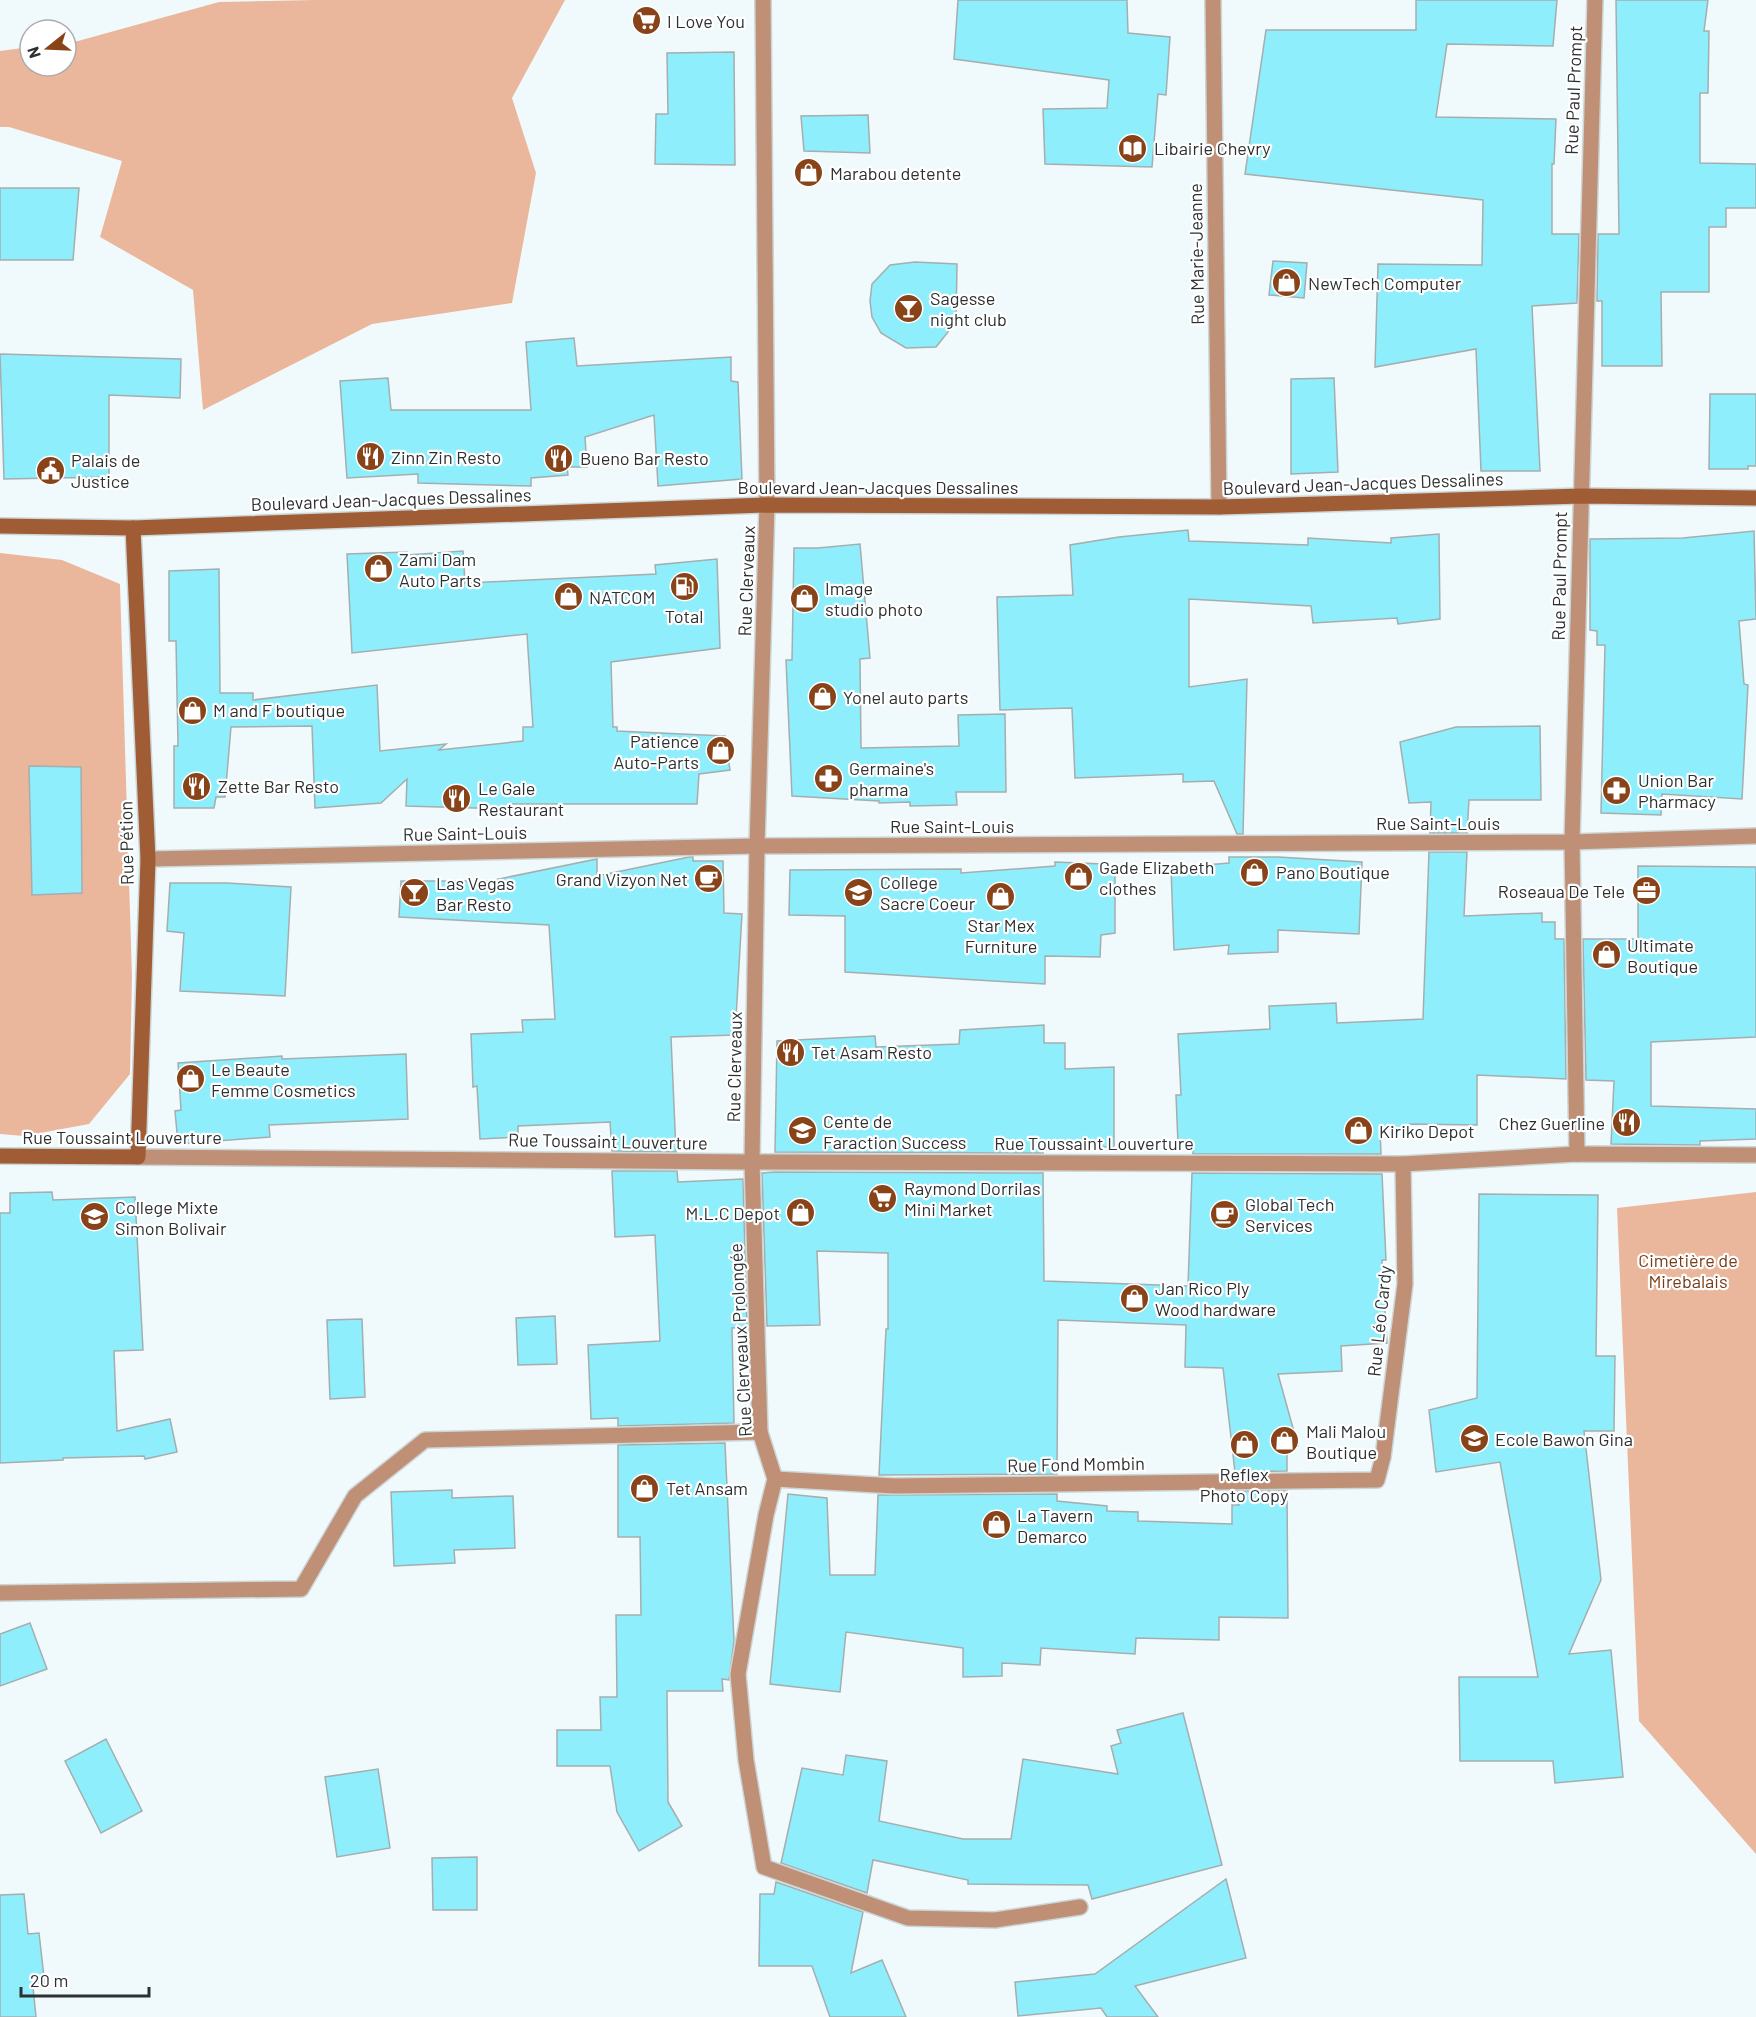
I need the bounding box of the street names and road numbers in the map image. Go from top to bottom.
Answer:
street label: Rue Paul Prompt [1560,25,1586,155]
street label: Rue Marie-Jeanne [1184,183,1208,325]
street label: Boulevard Jean-Jacques Dessalines [1222,467,1504,499]
street label: Boulevard Jean-Jacques Dessalines [738,476,1018,498]
street label: Boulevard Jean-Jacques Dessalines [250,483,532,515]
street label: Rue Paul Prompt [1547,511,1571,641]
street label: Rue Clerveaux [733,525,759,637]
street label: Rue Pétion [114,801,138,885]
street label: Rue Saint-Louis [1376,812,1500,834]
street label: Rue Saint-Louis [890,815,1014,837]
street label: Rue Saint-Louis [403,821,527,845]
street label: Rue Clerveaux [722,1011,746,1123]
street label: Rue Toussaint Louverture [22,1126,222,1148]
street label: Rue Toussaint Louverture [508,1128,708,1154]
street label: Rue Toussaint Louverture [994,1132,1194,1154]
street label: Rue Clerveaux Prolongée [724,1243,756,1437]
street label: Rue Léo Cardy [1362,1264,1396,1378]
street label: Rue Fond Mombin [1007,1452,1145,1476]

